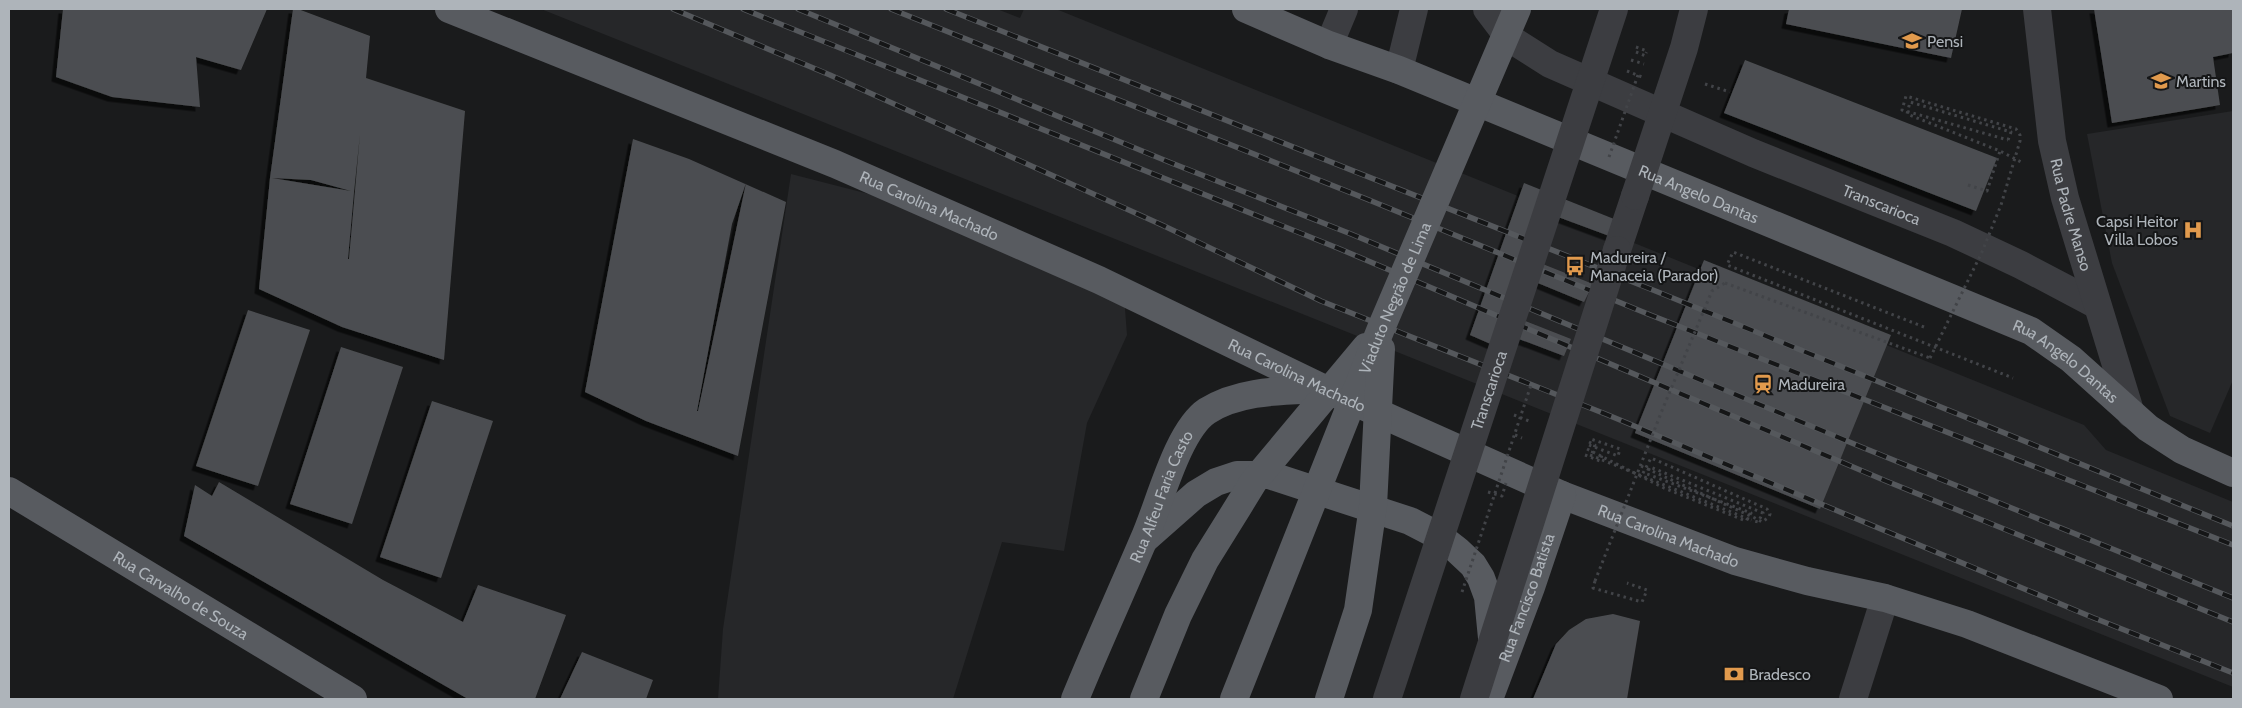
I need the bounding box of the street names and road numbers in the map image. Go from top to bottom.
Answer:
street label: Rua Padre Manso [2046,157,2096,274]
street label: Rua Angelo Dantas [1636,161,1762,228]
street label: Rua Carolina Machado [857,167,1002,245]
street label: Transcarioca [1839,181,1923,229]
street label: Viaduto Negrão de Lima [1355,219,1435,377]
street label: Rua Angelo Dantas [2010,316,2122,407]
street label: Rua Carolina Machado [1225,335,1369,416]
street label: Transcarioca [1467,348,1511,433]
street label: Rua Alfeu Faria Casto [1126,427,1197,566]
street label: Rua Carolina Machado [1595,501,1742,572]
street label: Rua Fancisco Batista [1495,531,1559,665]
street label: Rua Carvalho de Souza [110,547,252,644]

